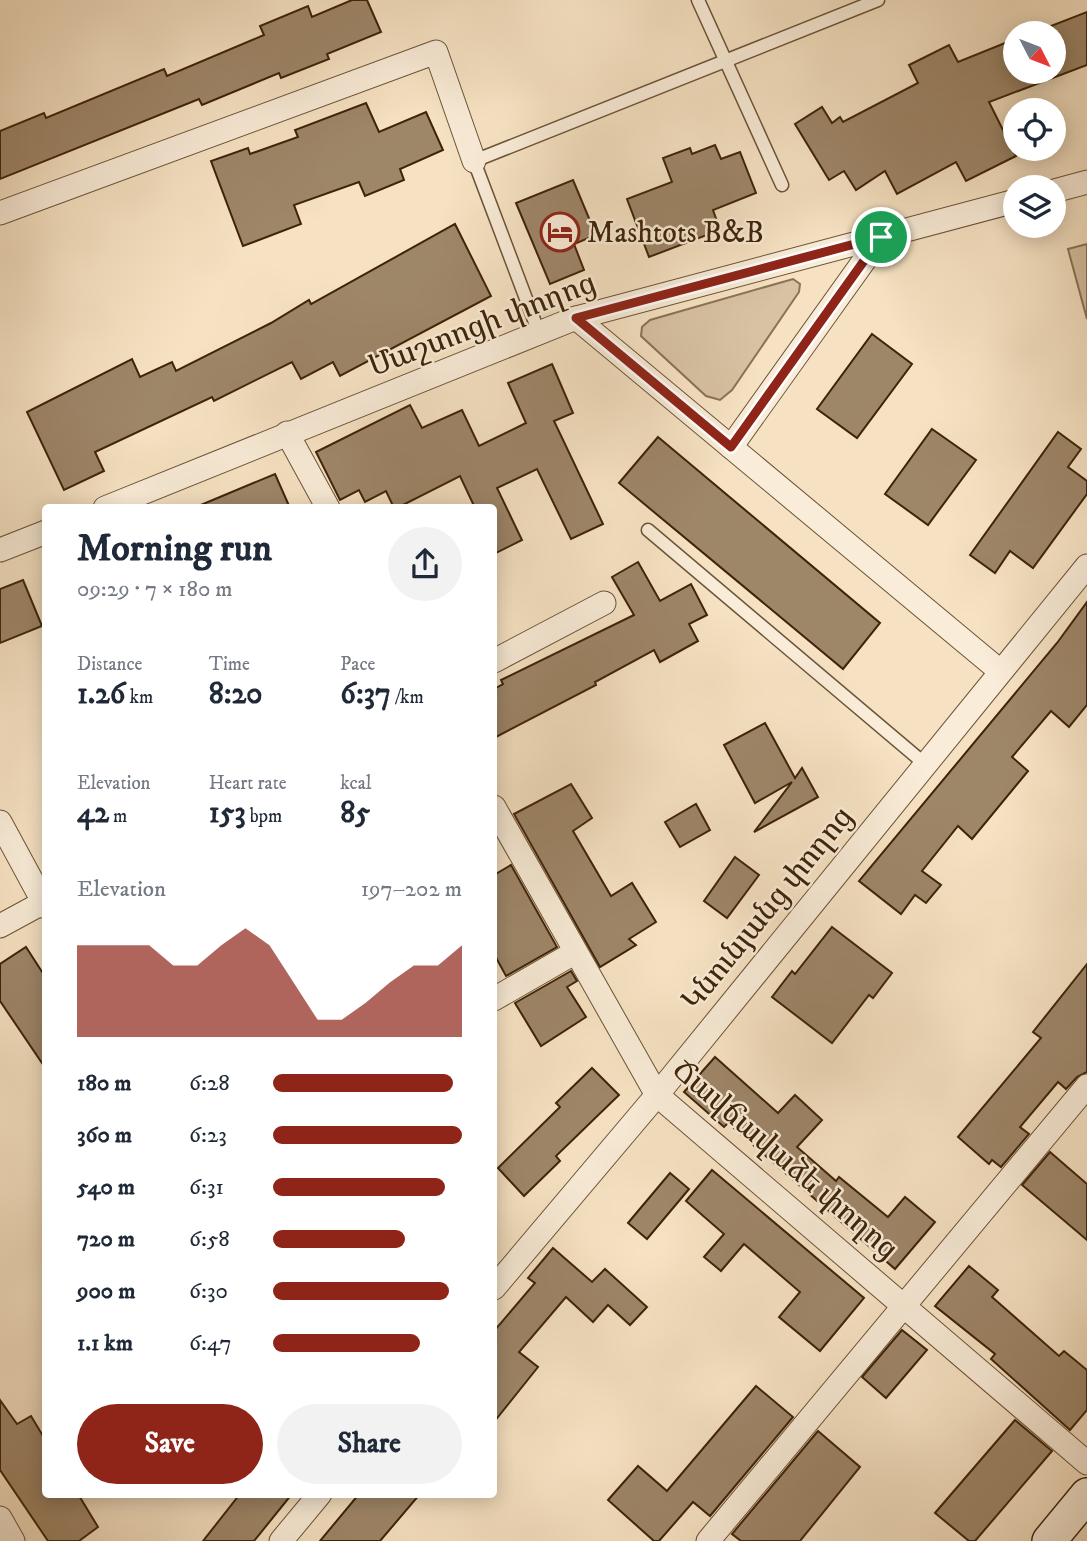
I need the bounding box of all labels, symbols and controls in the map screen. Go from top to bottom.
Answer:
north arrow [1003,21,1066,84]
map controls [1003,21,1066,238]
button: locate [1003,98,1066,161]
button: layers [1003,175,1066,238]
pin [851,207,911,267]
hotel icon: Mashtots B&B [539,211,581,253]
place label: Mashtots B&B [587,215,764,252]
icon: arrive [862,218,900,256]
street label: Մաշտոցի փողոց [364,265,601,386]
text: Morning run [77,525,272,573]
button: share [388,527,462,601]
text: 09:29 · 7 × 180 m [77,575,233,604]
text: Distance [77,653,142,676]
text: Time [209,653,250,676]
text: Pace [340,653,375,676]
text: 1.26 [77,676,125,713]
text: 8:20 [209,676,262,713]
text: 6:37 [340,676,391,713]
text: km [125,686,153,709]
text: /km [391,686,424,709]
text: Elevation [77,772,151,795]
text: Heart rate [209,772,287,795]
text: kcal [340,772,372,795]
text: 42 [77,795,109,832]
text: 153 [209,795,246,832]
text: 85 [340,795,370,832]
street label: Կնունյանց փողոց [675,800,862,1018]
text: m [109,805,127,828]
text: bpm [246,805,282,828]
text: Elevation [77,875,166,904]
text: 197–202 m [361,875,462,904]
street label: Ճավճավաձե փողոց [665,1052,905,1268]
text: 180 m [77,1069,132,1098]
text: 6:28 [189,1069,230,1098]
text: 360 m [77,1121,132,1150]
text: 6:23 [189,1121,227,1150]
text: 540 m [77,1173,135,1202]
text: 6:31 [189,1173,224,1202]
text: 720 m [77,1225,135,1254]
text: 6:58 [189,1225,230,1254]
text: 900 m [77,1277,135,1306]
text: 6:30 [189,1277,228,1306]
text: 1.1 km [77,1329,133,1358]
text: 6:47 [189,1329,232,1358]
button: Save [77,1404,263,1484]
button: Share [277,1404,462,1484]

